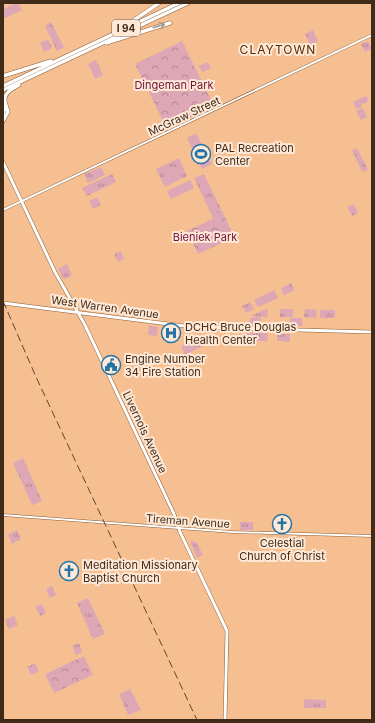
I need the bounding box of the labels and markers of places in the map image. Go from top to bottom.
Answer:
place label: PAL Recreation Center [215,141,294,168]
sports icon: PAL Recreation Center [190,143,212,165]
place label: DCHC Bruce Douglas Health Center [185,320,297,347]
hospital icon: DCHC Bruce Douglas Health Center [160,322,182,344]
place label: Engine Number 34 Fire Station [125,352,205,379]
public building icon: Engine Number 34 Fire Station [100,354,122,376]
church icon: Celestial Church of Christ [271,513,293,535]
place label: Celestial Church of Christ [239,536,325,563]
place label: Meditation Missionary Baptist Church [83,558,198,585]
church icon: Meditation Missionary Baptist Church [58,560,80,582]

